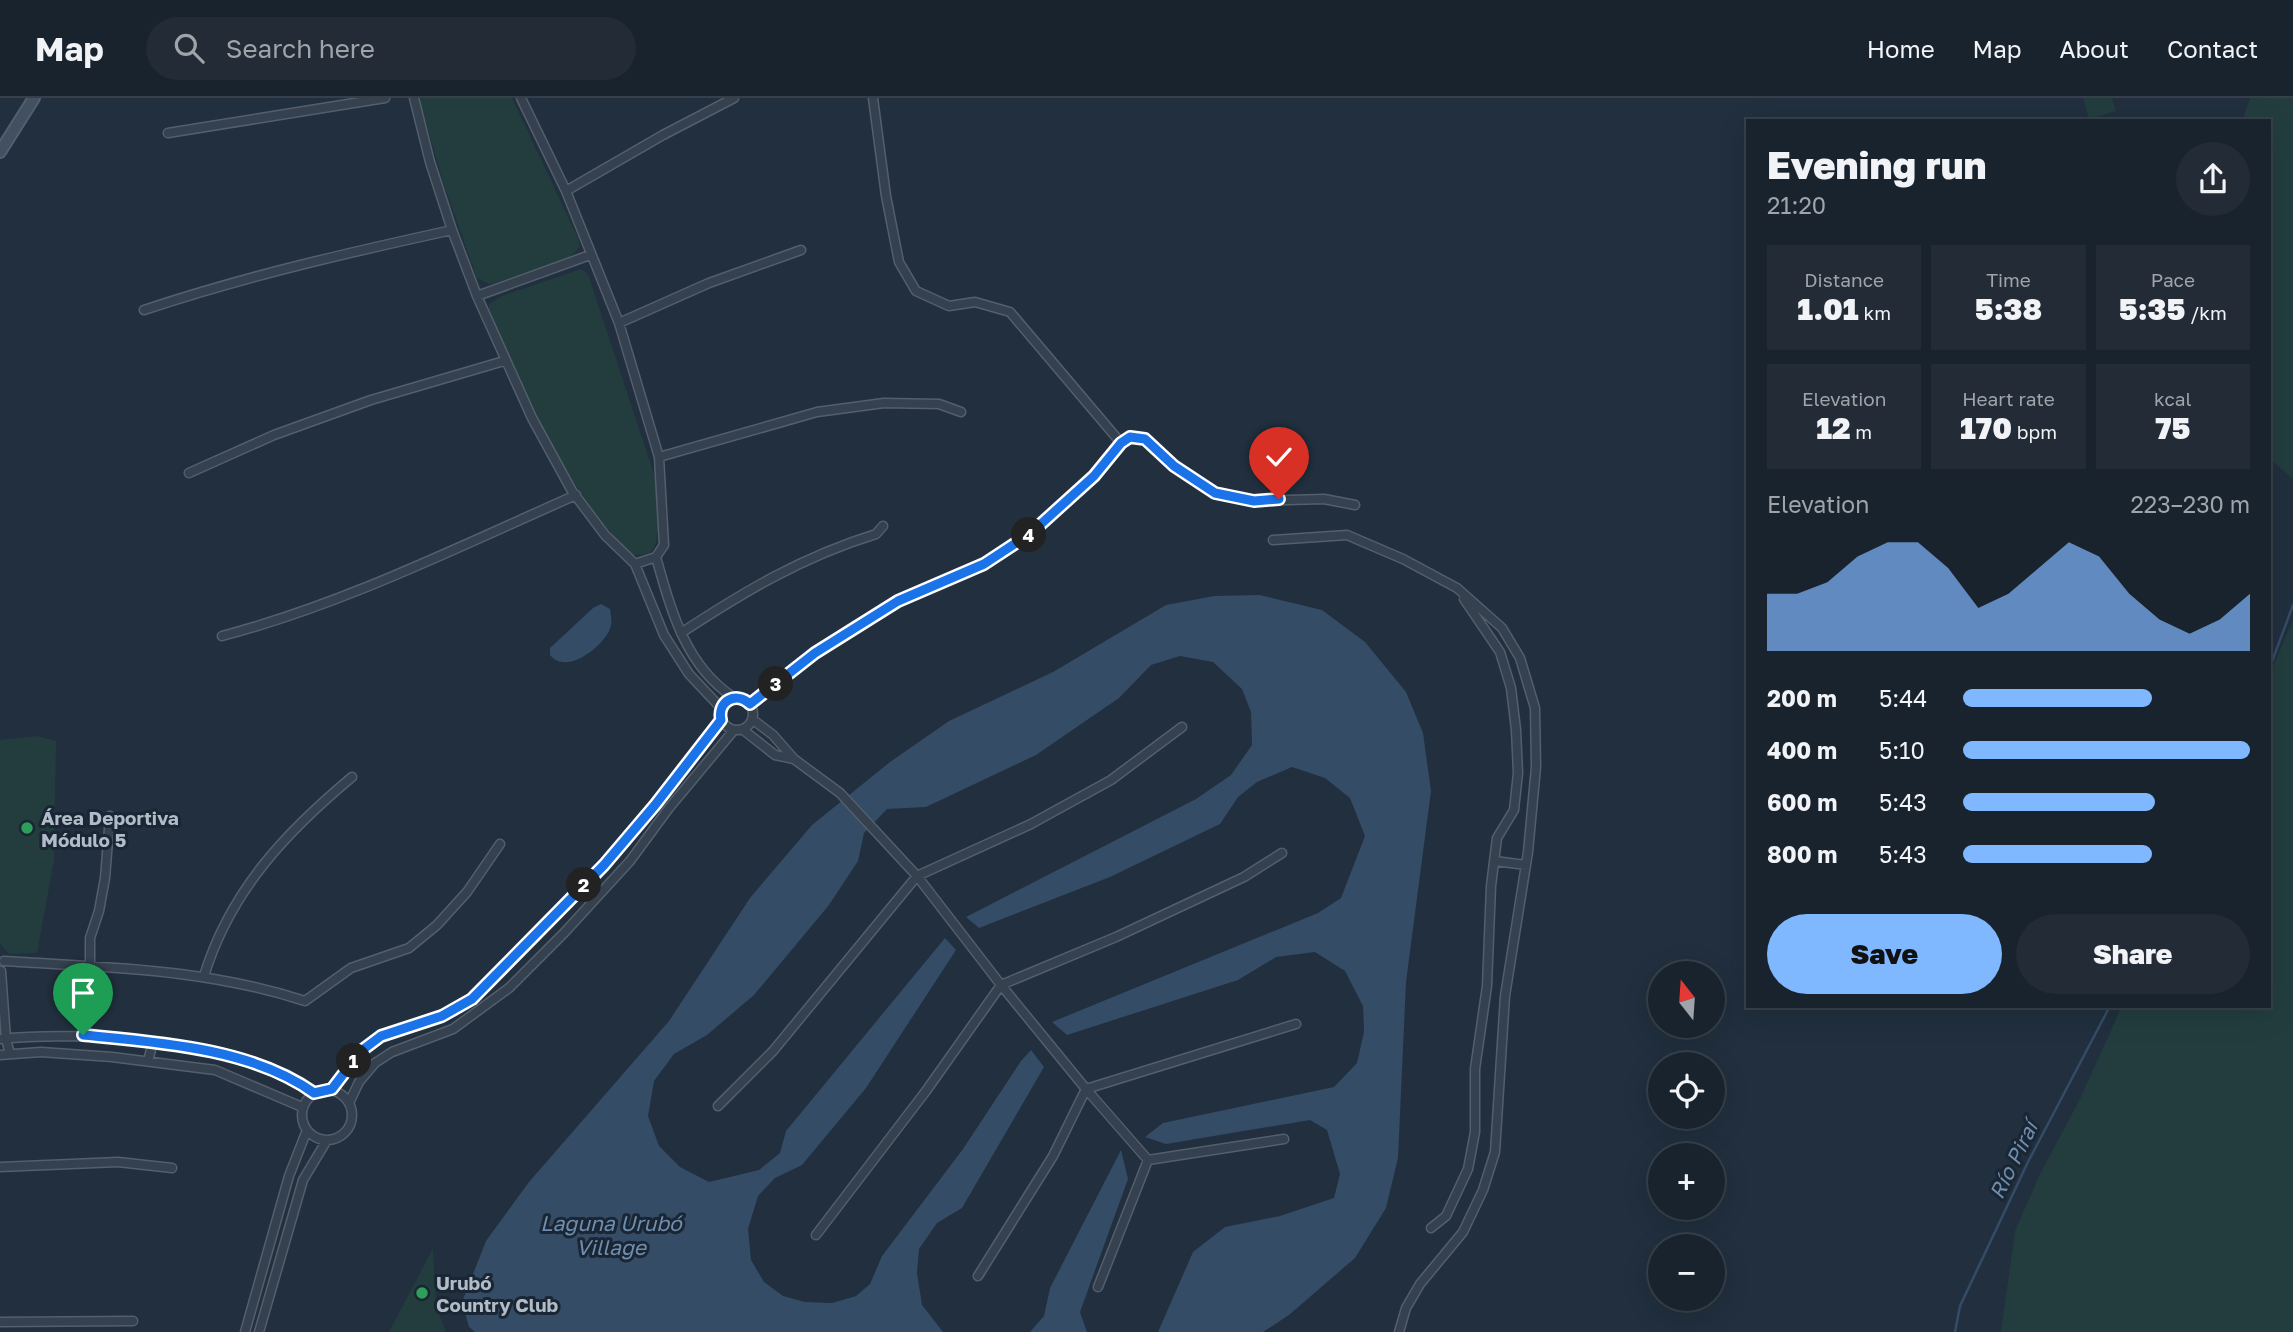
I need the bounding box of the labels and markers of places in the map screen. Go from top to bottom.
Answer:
pin [1249,427,1309,499]
pin: 4 [1012,518,1046,552]
pin: 3 [758,666,794,702]
place label: Área Deportiva Módulo 5 [41,806,179,851]
marker: Área Deportiva Módulo 5 [19,820,35,836]
pin: 2 [566,868,602,902]
pin [53,963,113,1035]
pin: 1 [336,1044,372,1079]
place label: Urubó Country Club [436,1271,558,1316]
marker: Urubó Country Club [414,1285,430,1301]

